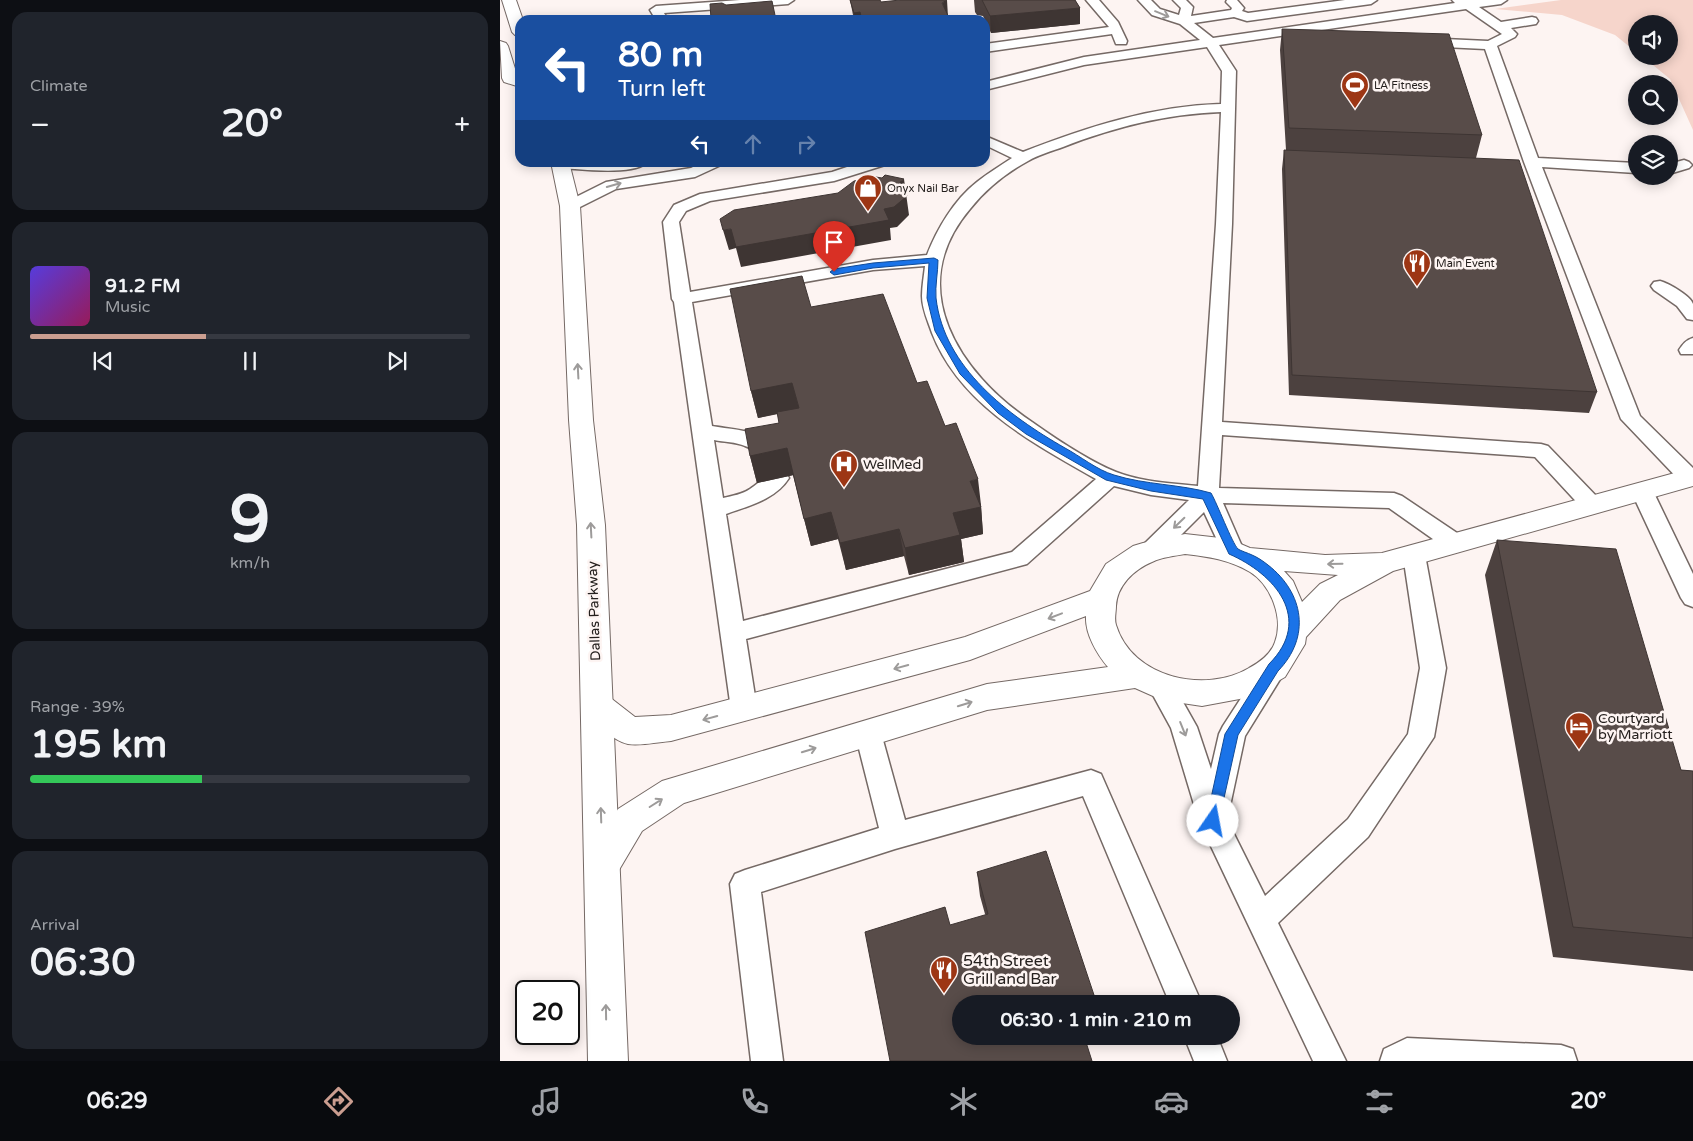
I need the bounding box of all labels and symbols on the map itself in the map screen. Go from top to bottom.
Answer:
one-way arrow [1154,9,1169,19]
sports icon: LA Fitness [1340,70,1370,109]
place label: LA Fitness [1374,79,1428,92]
shop icon: Onyx Nail Bar [853,173,883,212]
one-way arrow [606,180,622,190]
place label: Onyx Nail Bar [887,182,960,195]
pin [813,221,855,272]
restaurant icon: Main Event [1402,248,1432,287]
place label: Main Event [1436,257,1495,270]
one-way arrow [574,364,583,380]
hospital icon: WellMed [829,449,859,488]
place label: WellMed [863,456,921,473]
one-way arrow [1173,517,1185,529]
one-way arrow [586,522,596,538]
street label: Dallas Parkway [584,560,604,661]
one-way arrow [1327,560,1343,569]
one-way arrow [1048,612,1063,621]
one-way arrow [893,662,909,672]
one-way arrow [957,698,973,708]
place label: Courtyard by Marriott [1598,710,1673,743]
hotel icon: Courtyard by Marriott [1564,711,1594,750]
one-way arrow [702,714,718,723]
one-way arrow [1179,721,1189,736]
one-way arrow [801,745,817,755]
position arrow [1186,794,1238,846]
one-way arrow [649,797,663,807]
one-way arrow [597,807,606,823]
place label: 54th Street Grill and Bar [963,951,1057,989]
restaurant icon: 54th Street Grill and Bar [929,955,959,994]
speed limit sign: 20 [515,980,580,1045]
one-way arrow [602,1005,611,1021]

